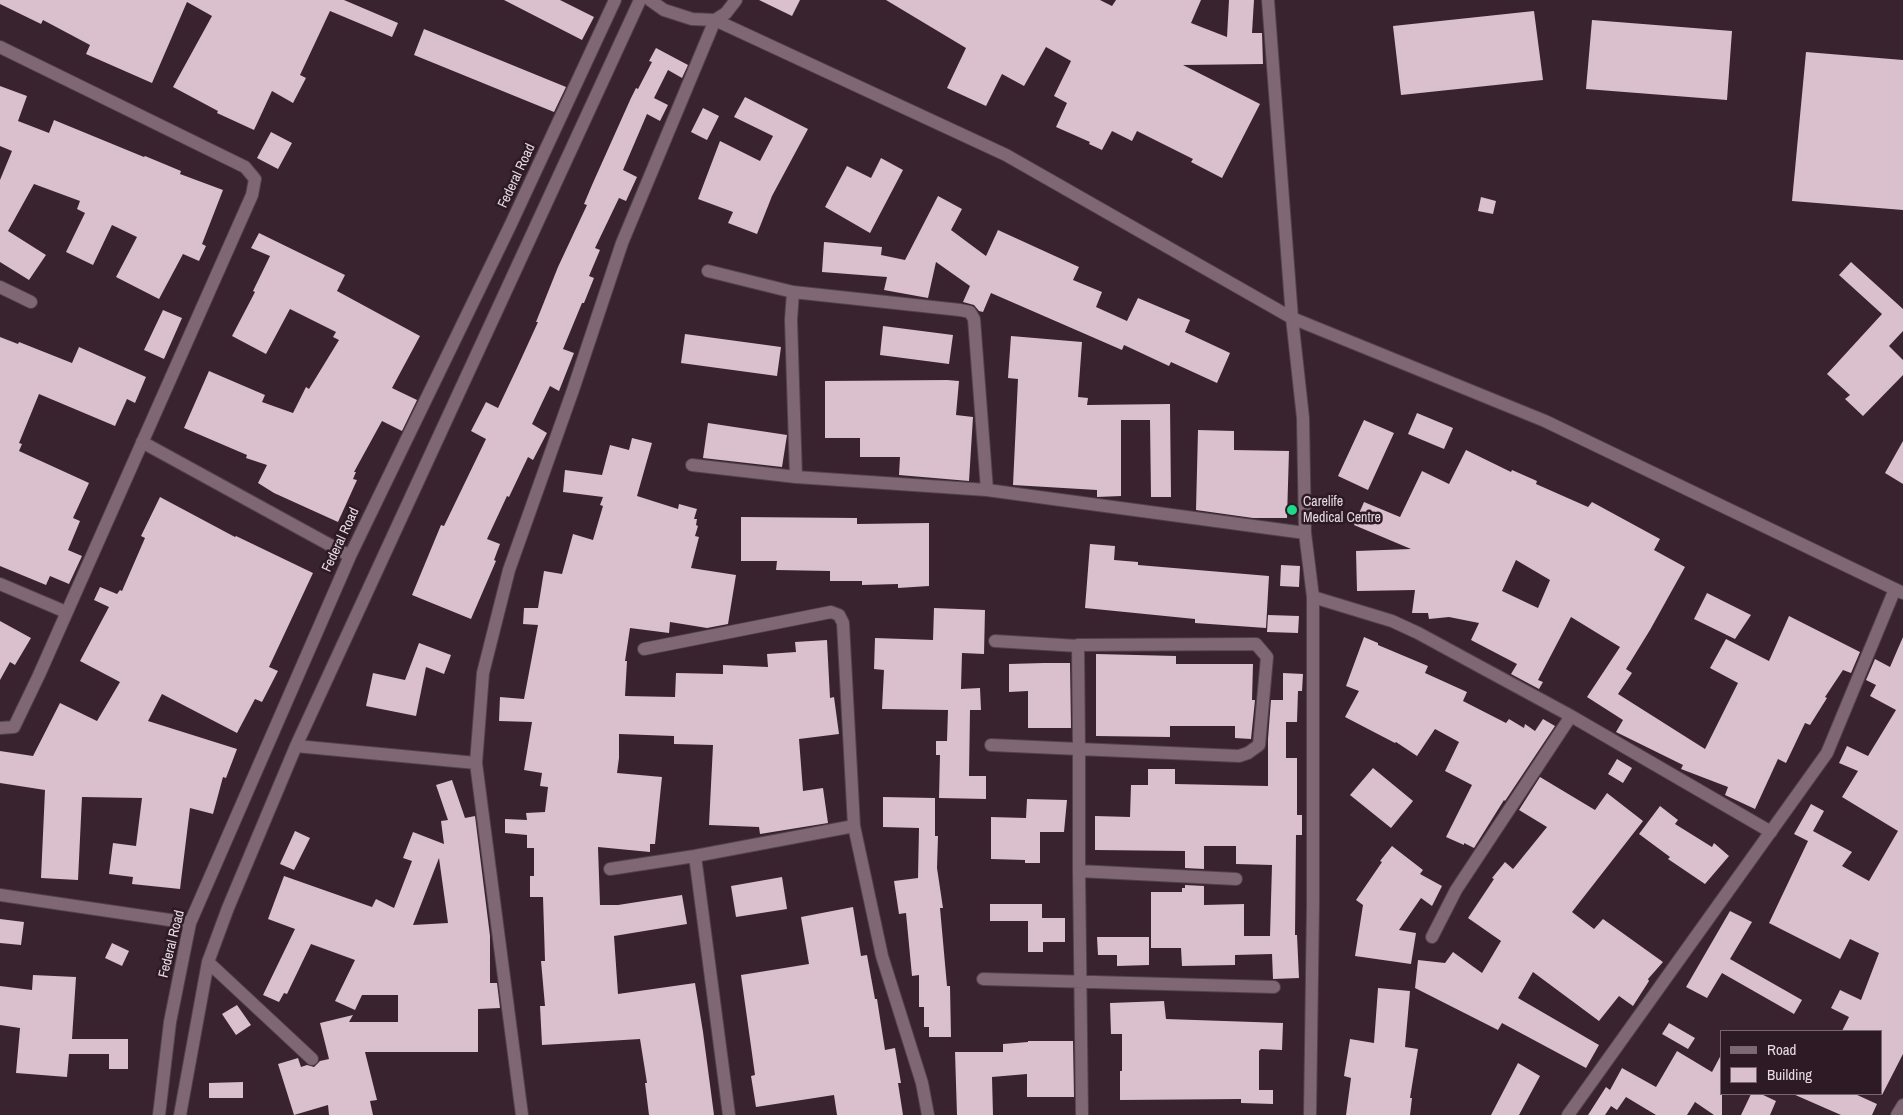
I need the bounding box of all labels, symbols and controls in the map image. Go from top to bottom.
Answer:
street label: Federal Road [495,141,539,211]
place label: Carelife Medical Centre [1303,494,1381,526]
marker: Carelife Medical Centre [1285,503,1299,517]
street label: Federal Road [319,505,363,575]
street label: Federal Road [156,908,188,980]
legend [1720,1030,1883,1095]
text: Road [1767,1039,1796,1060]
text: Building [1767,1064,1812,1085]

